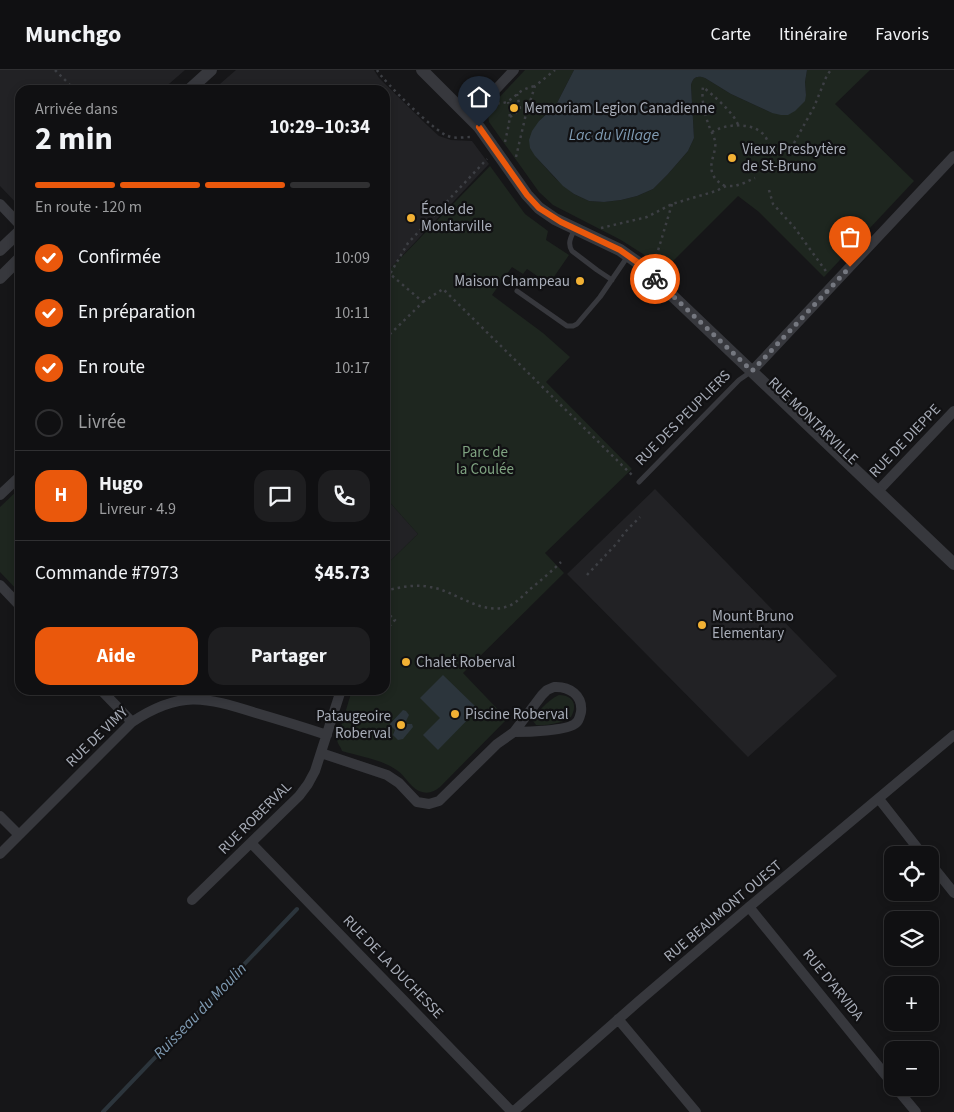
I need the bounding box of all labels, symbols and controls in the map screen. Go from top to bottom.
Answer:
text: Munchgo [25,17,121,52]
text: Carte [711,22,751,47]
text: Itinéraire [779,22,847,47]
text: Favoris [875,22,929,47]
pin [458,76,500,127]
icon: home [465,83,493,111]
text: Arrivée dans [35,98,118,120]
place label: Memoriam Legion Canadienne [524,98,715,119]
marker: Memoriam Legion Canadienne [508,102,520,114]
text: 10:29–10:34 [269,114,370,141]
text: 2 min [35,116,113,162]
water label: Lac du Village [569,124,660,146]
place label: Vieux Presbytère de St-Bruno [742,139,846,177]
marker: Vieux Presbytère de St-Bruno [726,152,738,164]
text: En route · 120 m [35,196,142,218]
place label: École de Montarville [421,199,492,237]
marker: École de Montarville [405,212,417,224]
pin [829,216,871,267]
icon: bag [836,223,864,251]
icon: check [35,244,63,272]
text: Confirmée [78,244,161,271]
text: 10:09 [334,247,370,269]
courier [630,254,680,304]
icon: bike [641,265,669,293]
place label: Maison Champeau [454,271,570,292]
marker: Maison Champeau [574,275,586,287]
icon: check [35,299,63,327]
text: En préparation [78,299,196,326]
text: 10:11 [334,302,370,324]
icon: check [35,354,63,382]
text: En route [78,354,145,381]
text: 10:17 [334,357,370,379]
street label: RUE DES PEUPLIERS [631,366,735,470]
street label: RUE MONTARVILLE [763,372,863,470]
street label: RUE DE DIEPPE [864,399,946,483]
text: Livrée [78,409,126,436]
park label: Parc de la Coulée [456,442,514,480]
button: chat [254,470,306,522]
button: phone [318,470,370,522]
text: Hugo [99,471,143,498]
text: H [55,482,67,509]
text: Livreur · 4.9 [99,498,176,520]
text: Commande #7973 [35,560,179,587]
text: $45.73 [314,560,370,587]
place label: Mount Bruno Elementary [712,606,794,644]
marker: Mount Bruno Elementary [696,619,708,631]
button: Aide [35,627,198,685]
button: Partager [208,627,370,685]
place label: Chalet Roberval [416,652,516,673]
marker: Chalet Roberval [400,656,412,668]
street label: RUE DE VIMY [61,701,133,772]
place label: Piscine Roberval [465,704,569,725]
place label: Pataugeoire Roberval [316,706,391,744]
marker: Piscine Roberval [449,708,461,720]
marker: Pataugeoire Roberval [395,719,407,731]
street label: RUE ROBERVAL [214,777,296,859]
map controls [884,846,939,1096]
button: locate [884,846,939,901]
street label: RUE BEAUMONT OUEST [659,855,787,967]
street label: RUE DE LA DUCHESSE [338,911,448,1023]
button: layers [884,911,939,966]
street label: RUE D'ARVIDA [797,945,869,1026]
water label: Ruisseau du Moulin [148,958,252,1064]
button: + [884,976,939,1031]
button: − [884,1041,939,1096]

